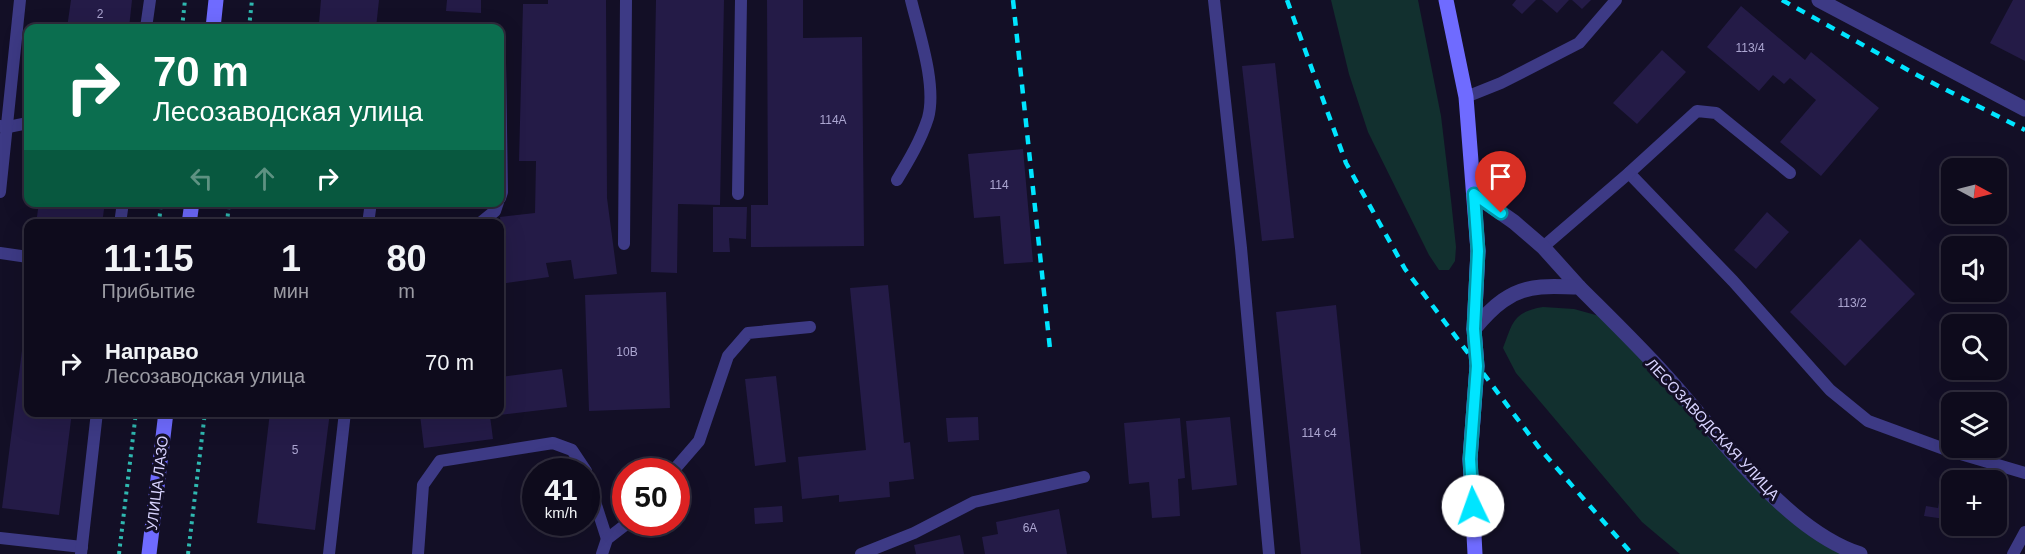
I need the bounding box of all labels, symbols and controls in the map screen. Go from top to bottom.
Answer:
house number: 2 [97,7,104,21]
house number: 113/4 [1735,41,1765,55]
icon: right [54,48,132,126]
text: 70 m [153,48,249,95]
text: Лесозаводская улица [153,97,423,127]
house number: 114А [819,113,847,127]
pin [1475,151,1526,213]
north arrow [1941,158,2007,224]
map controls [1941,158,2007,536]
icon: arrive [1484,160,1517,193]
icon: left [185,162,218,195]
icon: ahead [248,162,281,195]
icon: right [311,162,344,195]
house number: 114 [989,178,1009,192]
button: sound [1941,236,2007,302]
text: 11:15 [103,238,194,279]
text: 1 [281,238,301,279]
text: 80 [386,238,426,279]
text: Прибытие [102,280,195,302]
text: мин [273,280,309,302]
text: m [398,280,415,302]
house number: 113/2 [1837,296,1867,310]
button: search [1941,314,2007,380]
text: Направо [105,339,199,364]
house number: 10В [616,345,638,359]
icon: right [54,347,87,380]
text: 70 m [425,350,474,375]
street label: ЛЕСОЗАВОДСКАЯ УЛИЦА [1643,355,1783,503]
text: Лесозаводская улица [105,365,305,387]
button: layers [1941,392,2007,458]
house number: 114 с4 [1301,426,1337,440]
street label: УЛИЦА ЛАЗО [143,435,171,531]
house number: 5 [292,443,299,457]
speed limit sign: 50 [612,458,690,536]
button: + [1941,470,2007,536]
text: 41 [544,473,578,506]
position arrow [1441,474,1505,538]
text: km/h [545,504,577,521]
house number: 6А [1023,521,1037,535]

